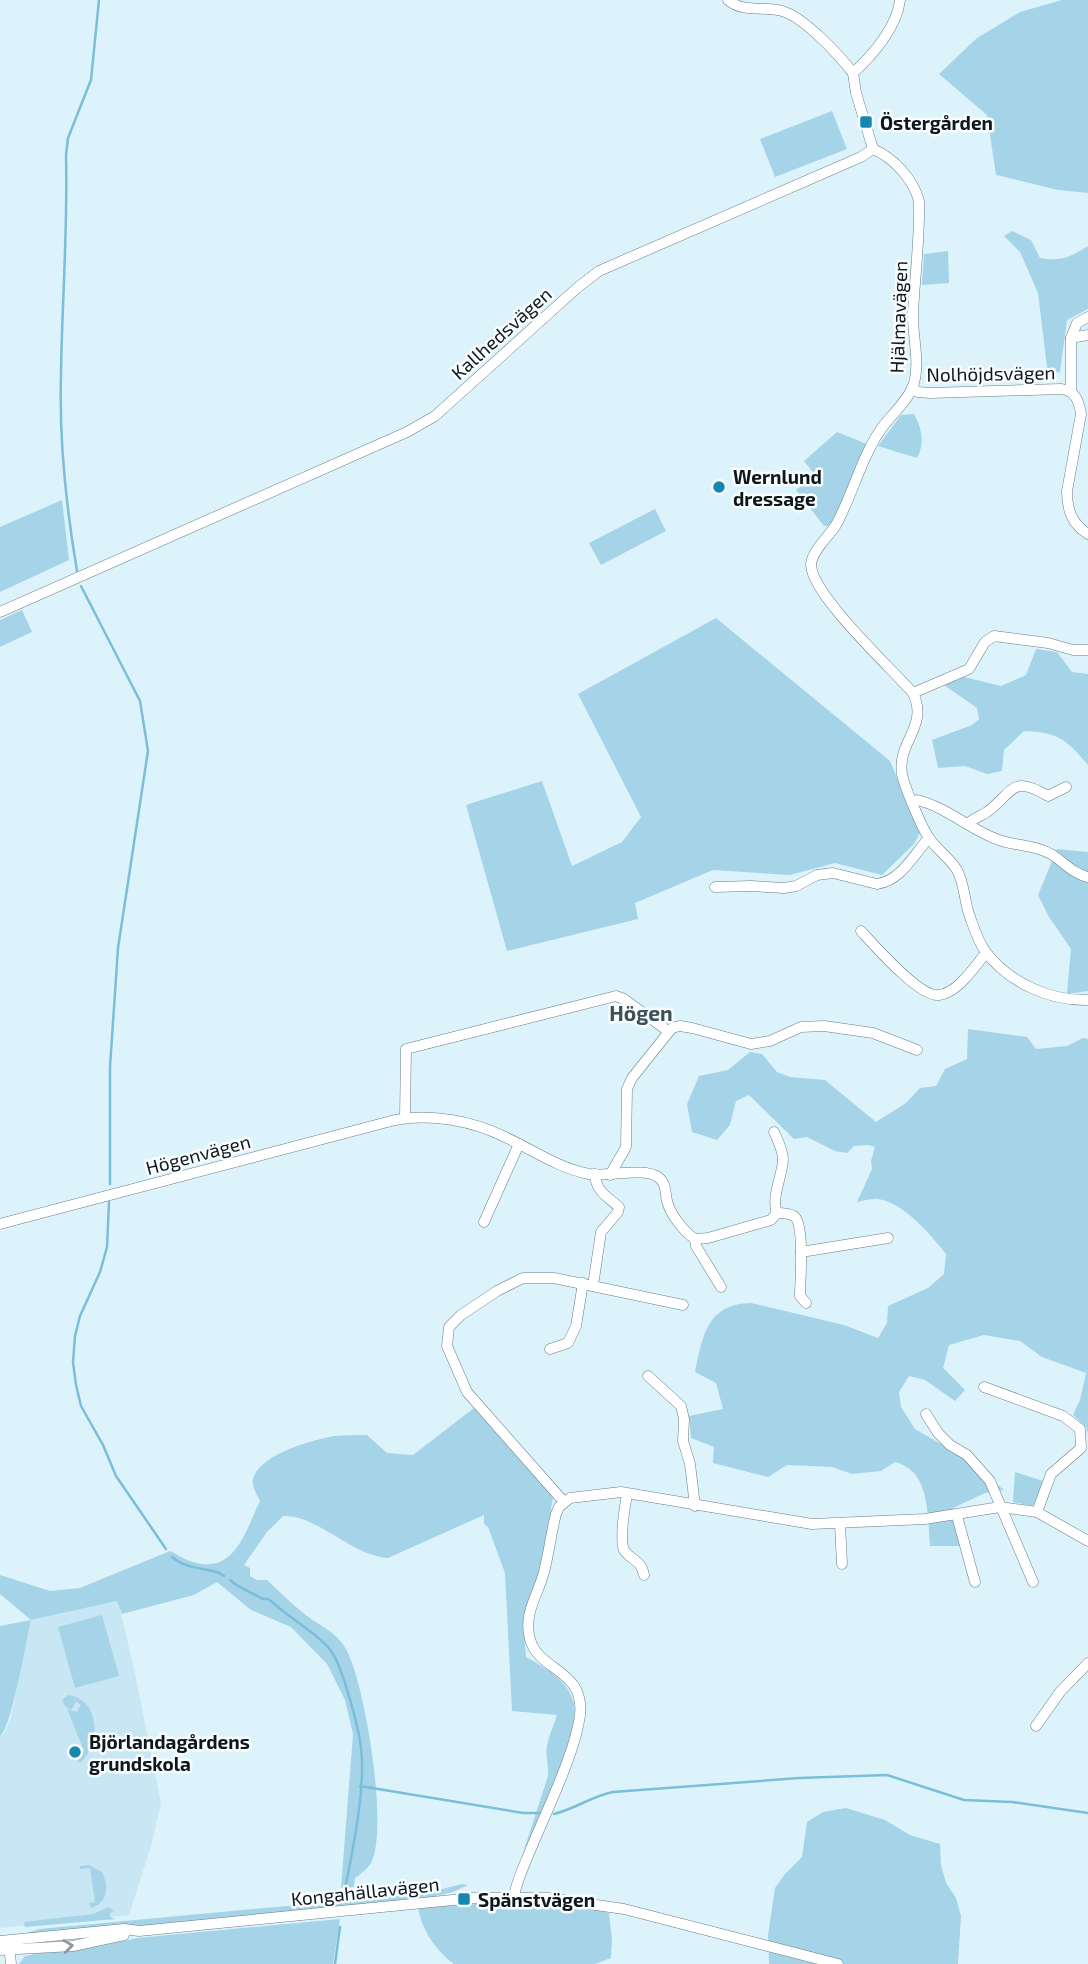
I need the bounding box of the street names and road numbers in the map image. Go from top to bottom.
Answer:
street label: Hjälmavägen [885,260,911,374]
street label: Kallhedsvägen [446,282,556,384]
street label: Nolhöjdsvägen [926,360,1056,386]
street label: Högenvägen [143,1129,253,1179]
street label: Kongahällavägen [290,1872,440,1910]

